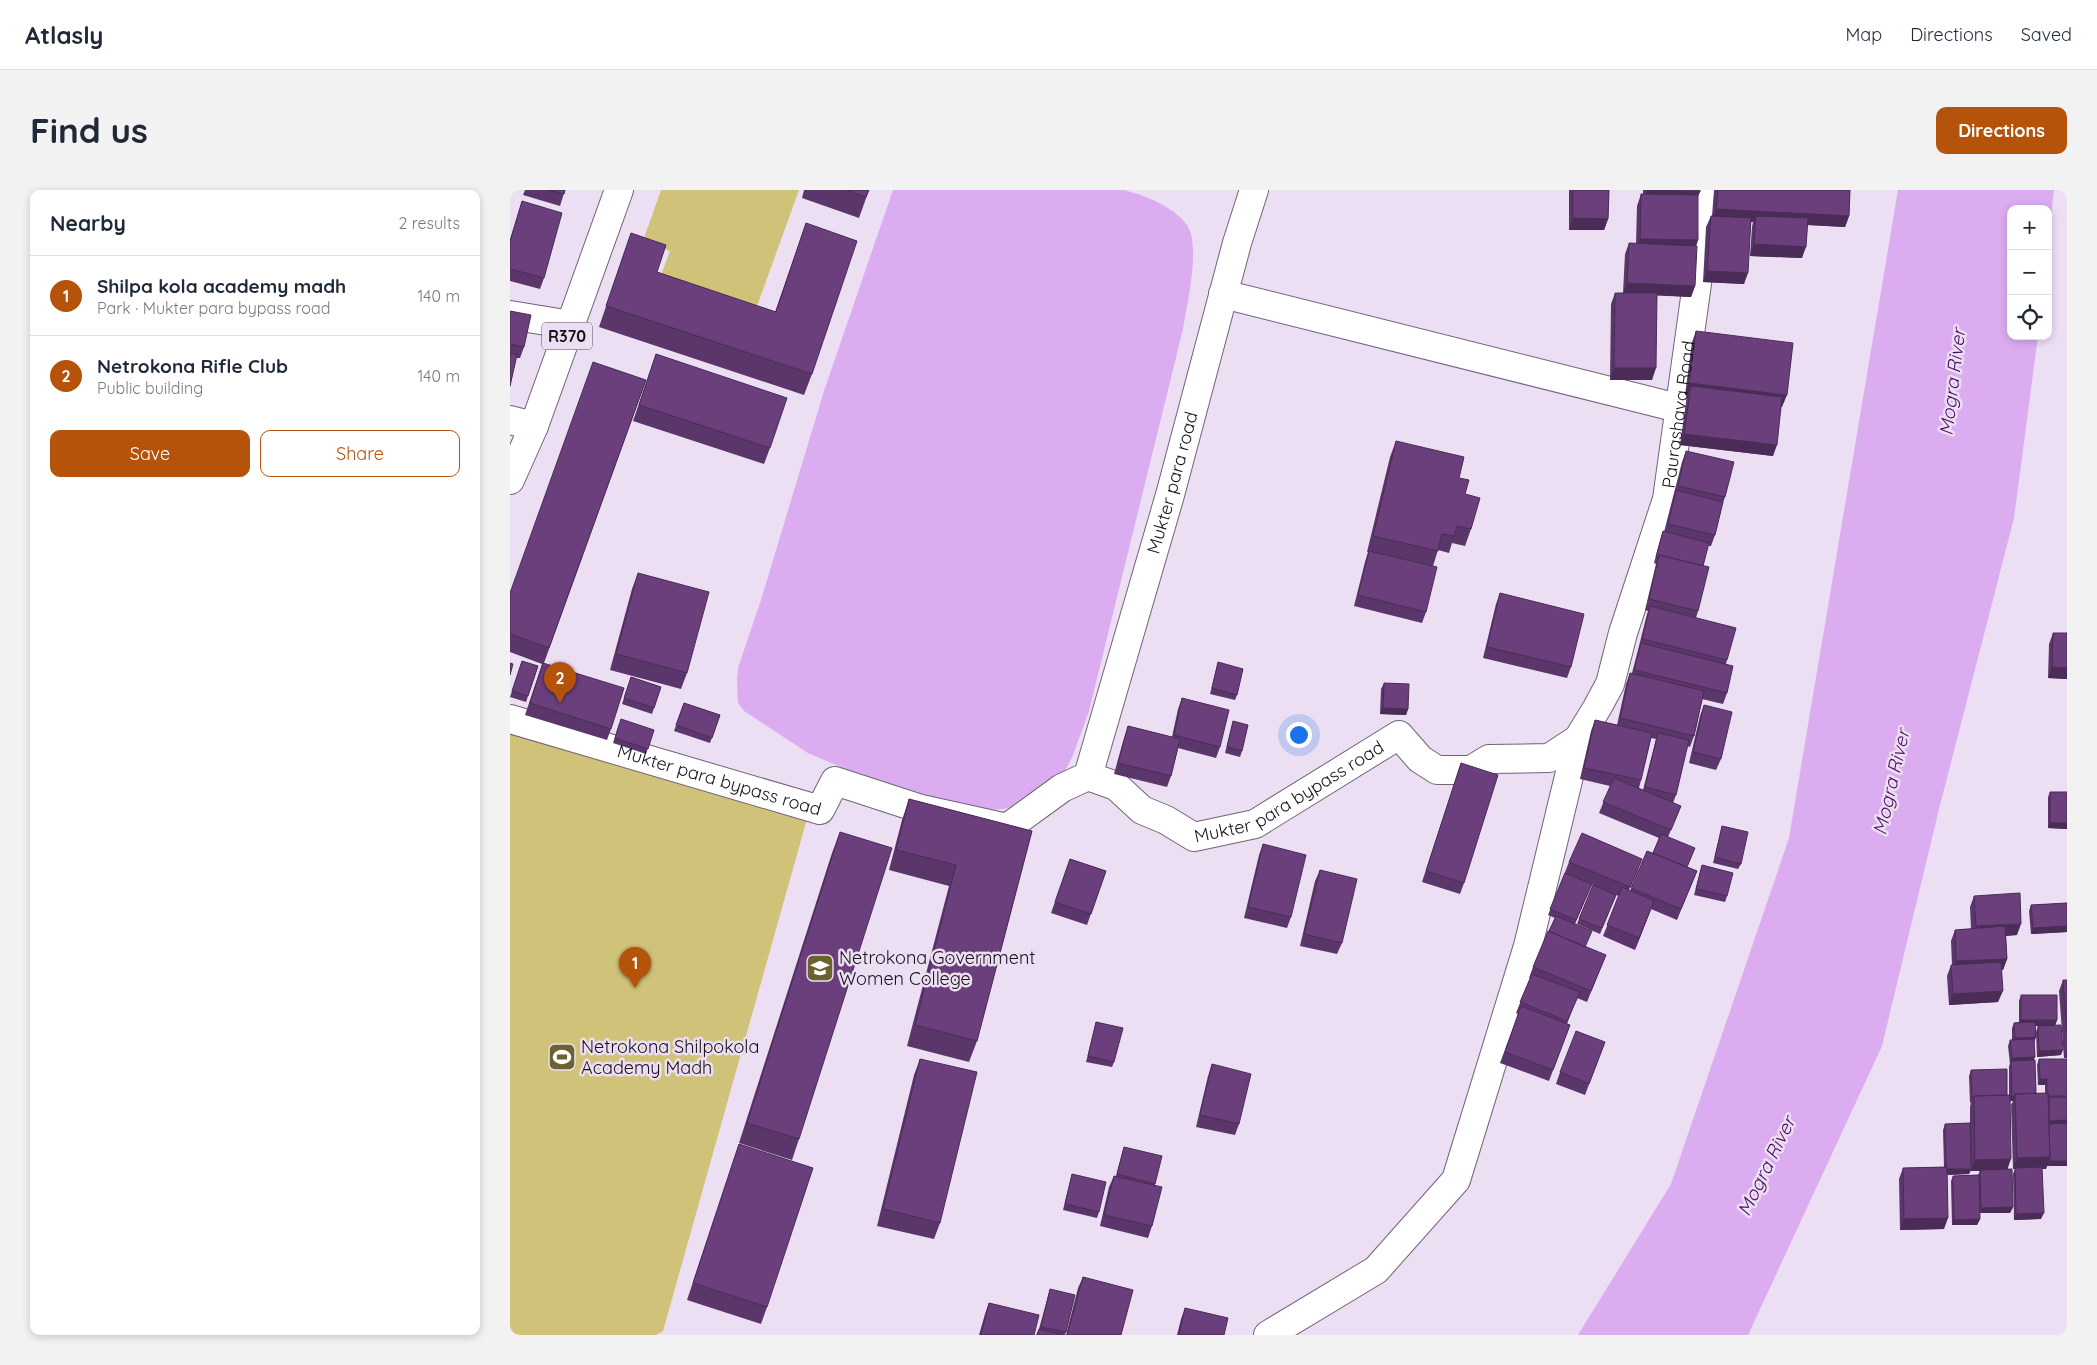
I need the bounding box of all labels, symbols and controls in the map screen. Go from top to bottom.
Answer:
text: Atlasly [25,20,103,50]
text: Map [1845,23,1882,46]
text: Directions [1910,23,1993,46]
text: Saved [2021,23,2072,46]
button: Directions [1936,107,2067,154]
text: Find us [30,108,148,152]
map controls [2007,205,2052,340]
button: + [2007,205,2052,250]
text: Nearby [50,210,126,236]
text: 2 results [398,213,460,233]
button: − [2007,250,2052,295]
text: Shilpa kola academy madh [97,274,346,298]
text: 1 [63,286,69,306]
text: 140 m [417,286,460,306]
button: locate [2007,295,2052,340]
text: Park · Mukter para bypass road [97,298,330,318]
road number: R370 [542,322,592,350]
water label: Mogra River [1934,324,1971,437]
street label: Paurashava Road [1657,339,1700,490]
text: Netrokona Rifle Club [97,354,288,378]
text: 2 [61,366,71,386]
text: 140 m [417,366,460,386]
text: Public building [97,378,203,398]
street label: Mukter para road [1141,409,1203,557]
button: Save [50,430,250,477]
button: Share [260,430,460,477]
pin: 2 [544,662,576,703]
your location [1286,722,1312,748]
water label: Mogra River [1867,724,1915,837]
street label: Mukter para bypass road [1192,735,1388,848]
street label: Mukter para bypass road [615,739,824,821]
place label: Netrokona Government Women College [839,946,1035,990]
pin: 1 [619,947,651,988]
school or university icon: Netrokona Government Women College [805,953,835,983]
place label: Netrokona Shilpokola Academy Madh [581,1035,759,1079]
sports icon: Netrokona Shilpokola Academy Madh [547,1042,577,1072]
water label: Mogra River [1732,1110,1802,1220]

